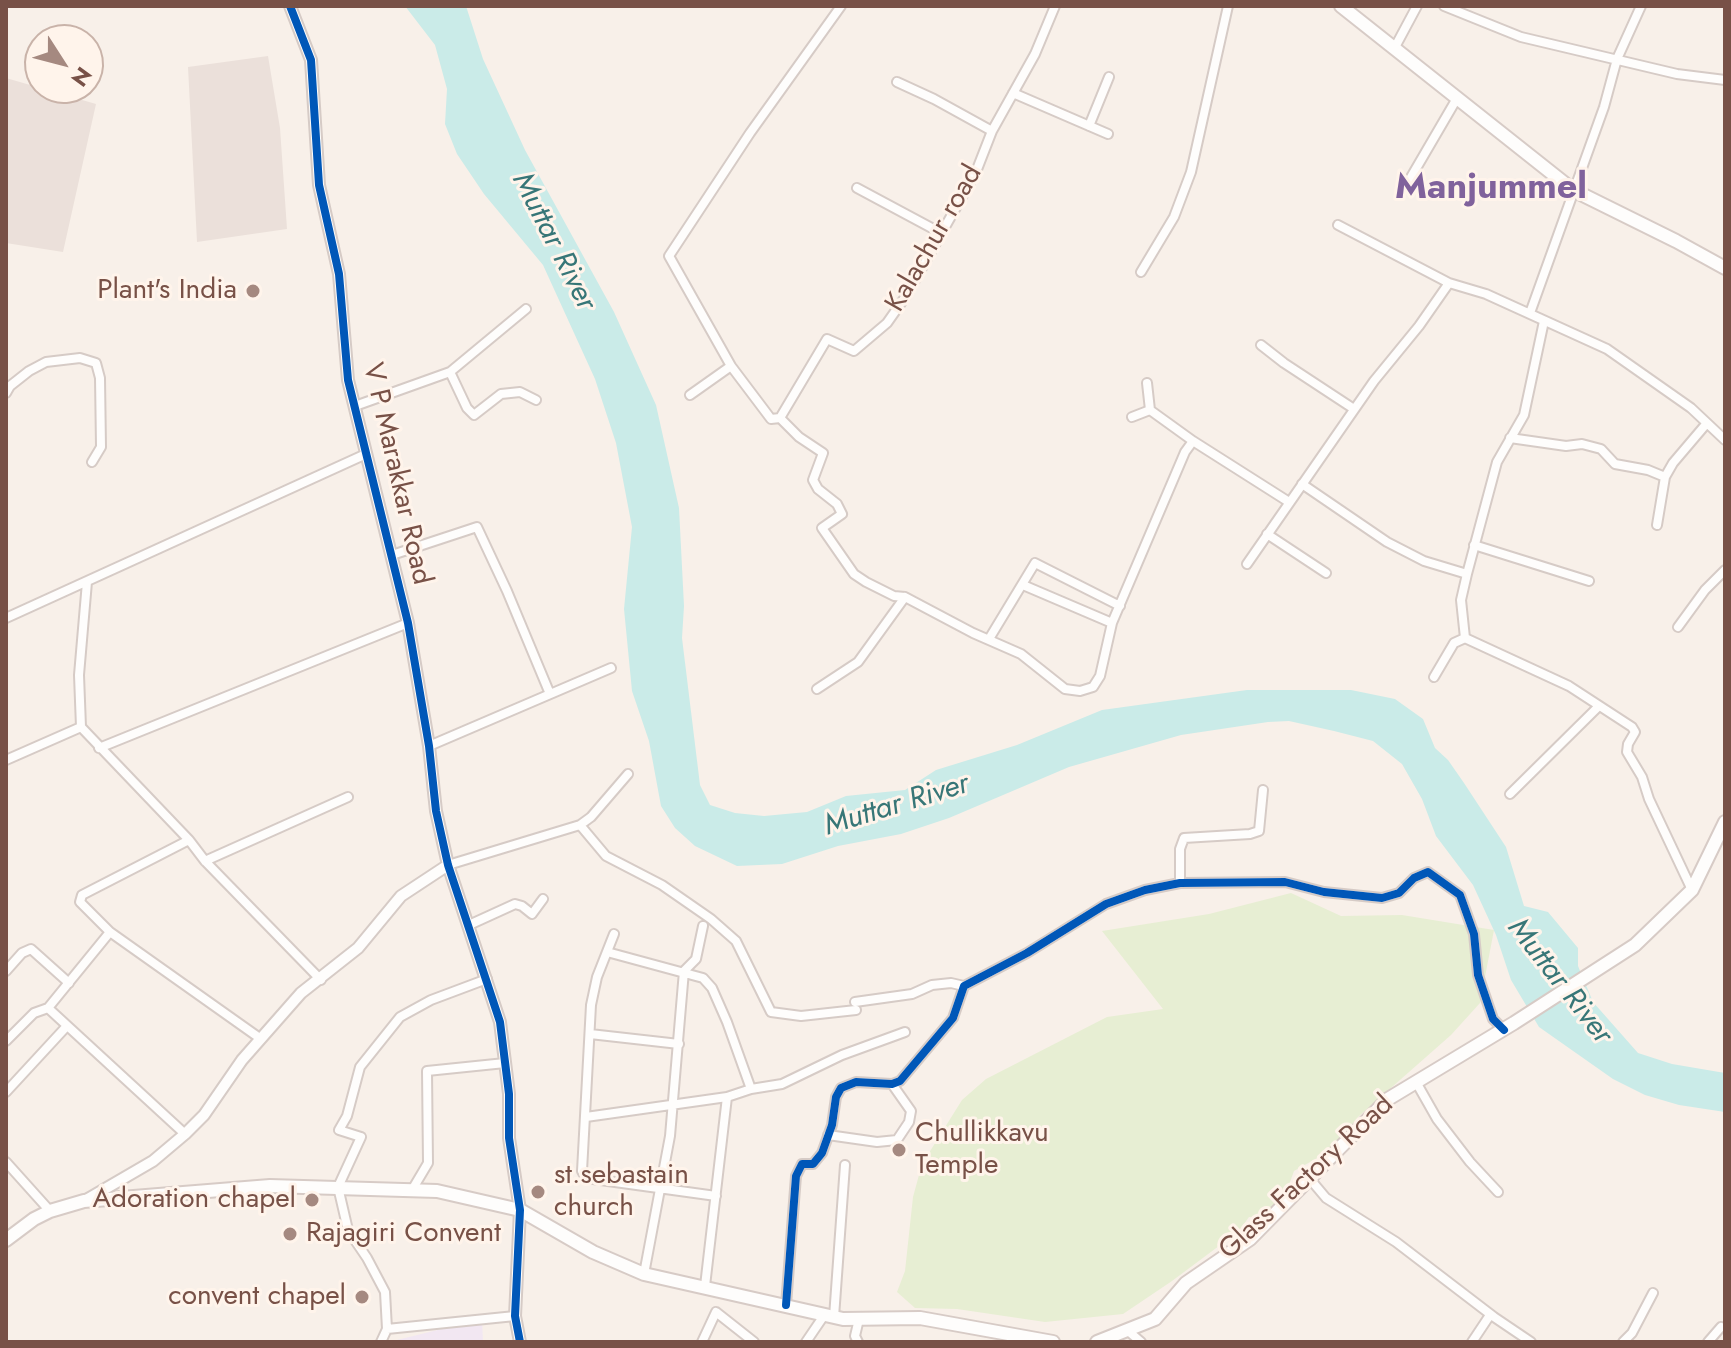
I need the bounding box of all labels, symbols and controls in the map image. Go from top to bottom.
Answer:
north arrow [24,24,104,104]
text: N [64,60,100,93]
street label: Kalachur road [879,160,991,318]
water label: Muttar River [503,167,603,317]
district label: Manjummel [1395,167,1587,211]
place label: Plant's India [97,274,237,308]
marker: Plant's India [244,282,262,300]
street label: V P Marakkar Road [354,360,438,588]
water label: Muttar River [820,767,974,845]
water label: Muttar River [1499,912,1619,1052]
street label: Glass Factory Road [1213,1089,1401,1267]
place label: Chullikkavu Temple [915,1117,1049,1183]
marker: Chullikkavu Temple [890,1141,908,1159]
place label: st.sebastain church [554,1159,689,1225]
place label: Adoration chapel [92,1183,296,1217]
marker: st.sebastain church [529,1183,547,1201]
marker: Adoration chapel [303,1191,321,1209]
place label: Rajagiri Convent [306,1217,501,1251]
marker: Rajagiri Convent [281,1225,299,1243]
place label: convent chapel [168,1280,346,1314]
marker: convent chapel [353,1288,371,1306]

